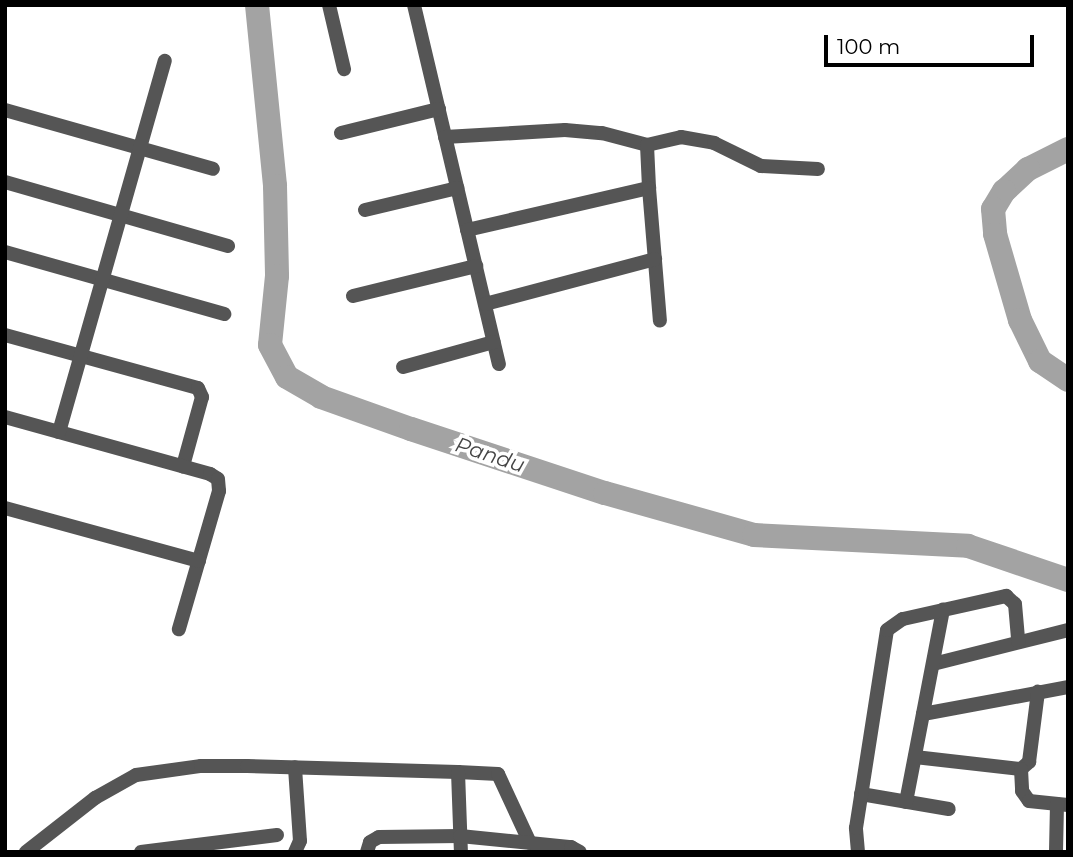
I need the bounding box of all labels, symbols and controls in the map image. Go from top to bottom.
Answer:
scale bar [828,21,1038,65]
text: 100 m [837,34,900,59]
water label: Pandu [452,432,528,478]

